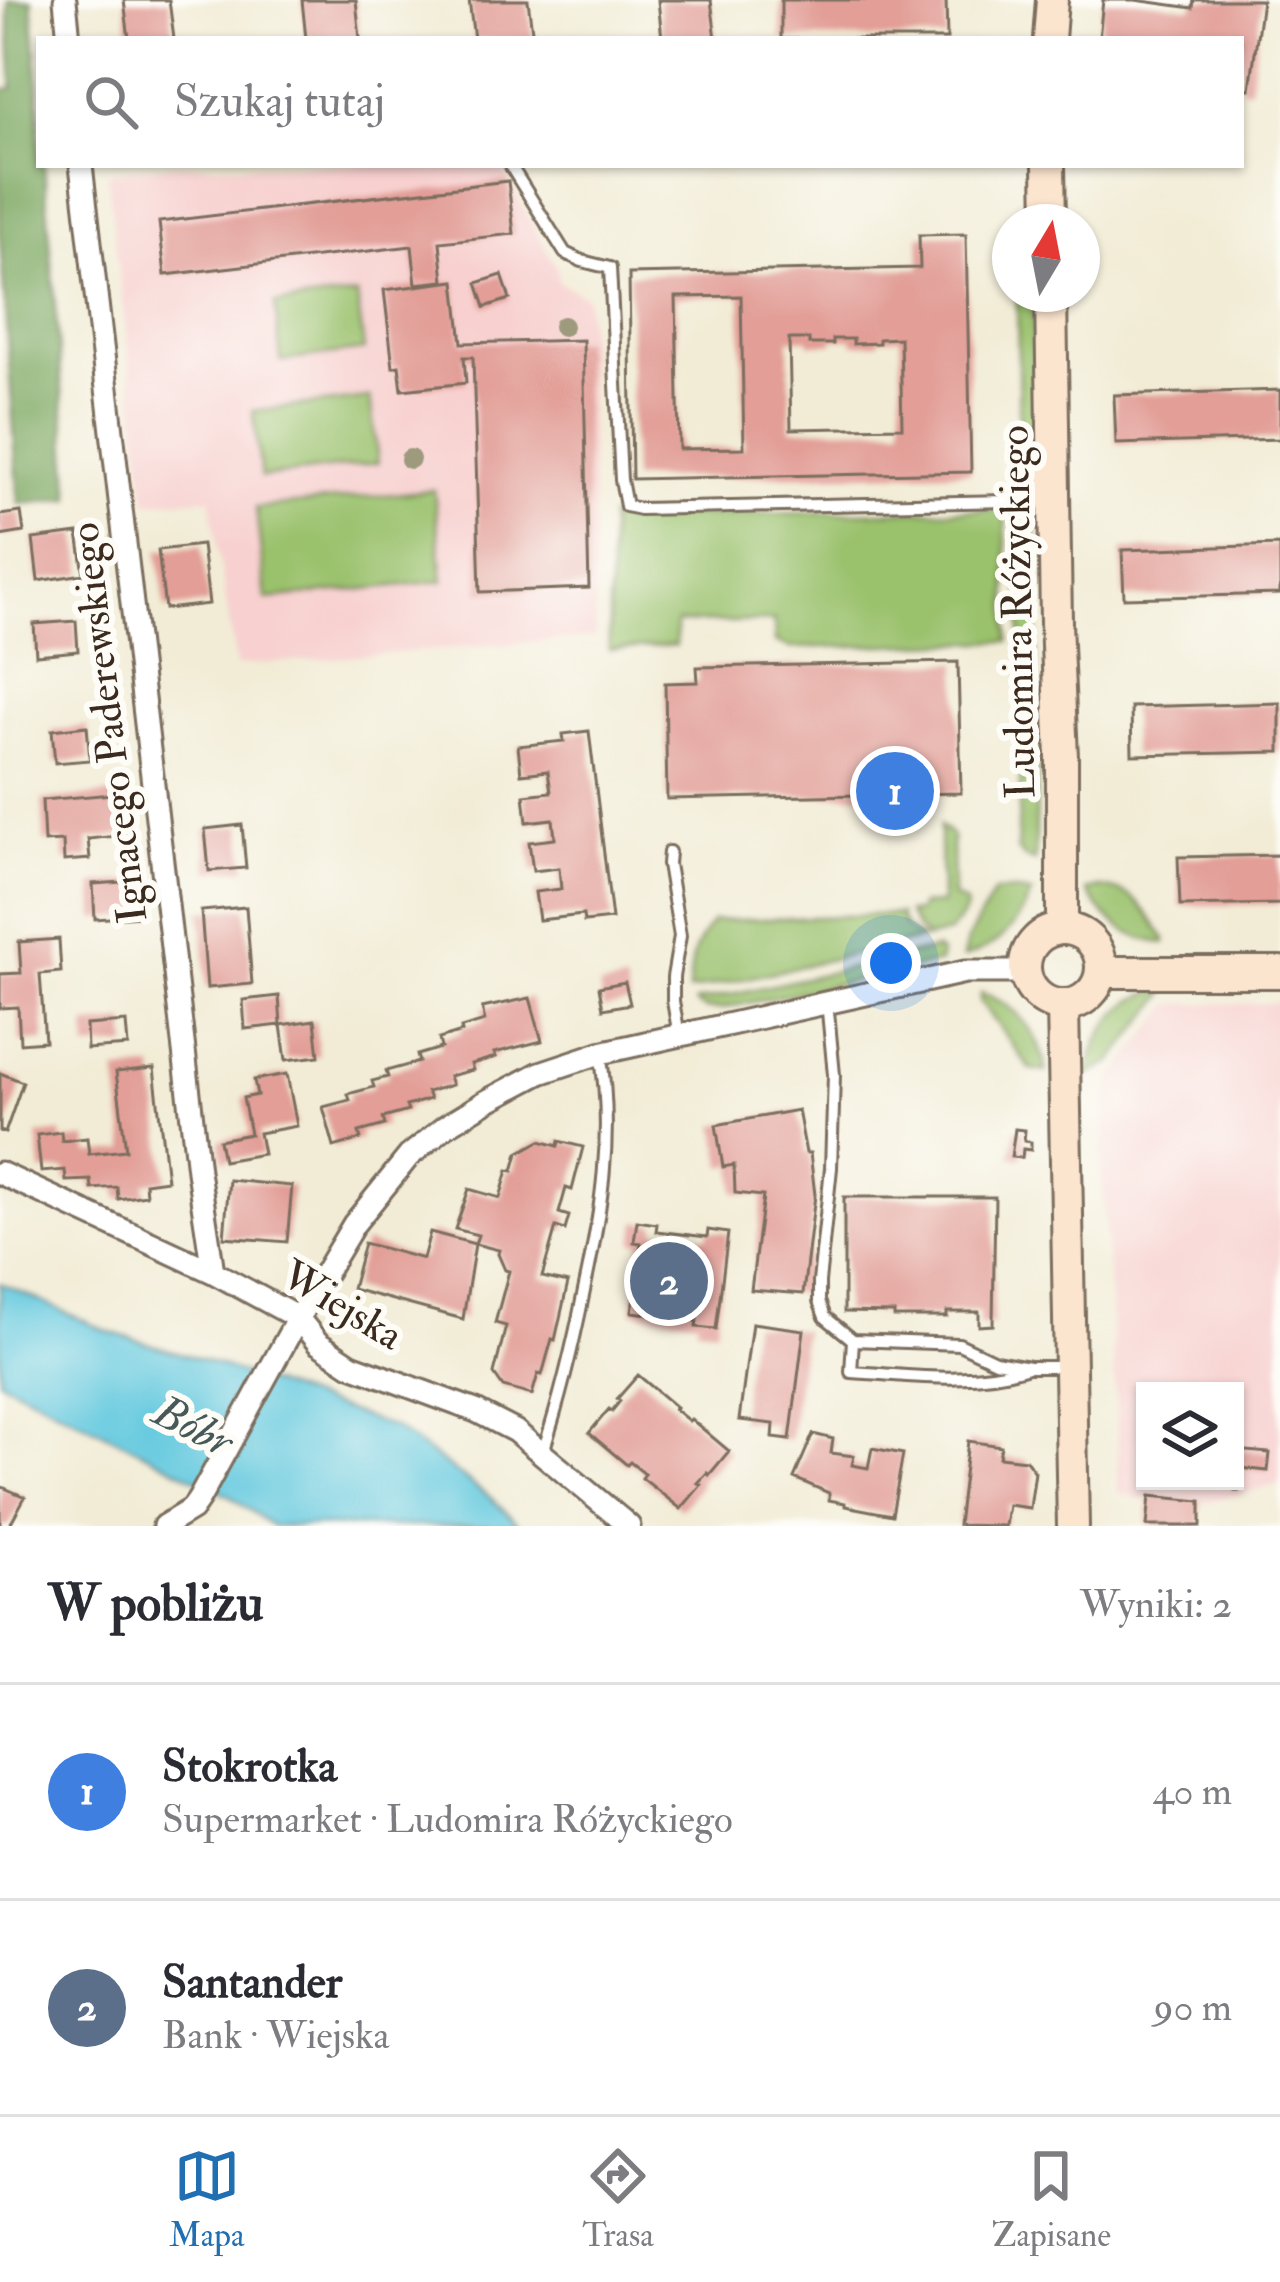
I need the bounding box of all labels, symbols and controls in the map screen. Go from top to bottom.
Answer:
search box [36,36,1244,168]
icon: search [78,69,144,135]
text: Szukaj tutaj [174,74,385,130]
north arrow [992,204,1100,312]
street label: Ludomira Różyckiego [989,425,1047,799]
street label: Ignacego Paderewskiego [59,520,159,926]
pin: 1 [856,746,934,836]
your location [861,933,921,993]
pin: 2 [630,1236,708,1326]
street label: Wiejska [271,1249,413,1362]
water label: Bóbr [142,1382,244,1471]
map controls [1136,1382,1244,1490]
button: layers [1136,1382,1244,1490]
text: W pobliżu [48,1572,263,1636]
text: Wyniki: 2 [1080,1580,1232,1629]
text: Stokrotka [162,1739,337,1795]
text: 1 [80,1767,94,1816]
text: 40 m [1153,1767,1232,1816]
text: Supermarket · Ludomira Różyckiego [162,1795,733,1844]
text: Santander [162,1955,342,2011]
text: 2 [77,1983,97,2032]
text: 90 m [1154,1983,1232,2032]
text: Bank · Wiejska [162,2011,389,2060]
tab: Mapa [169,2143,244,2256]
tab: Trasa [582,2143,654,2256]
tab: Zapisane [992,2143,1111,2256]

